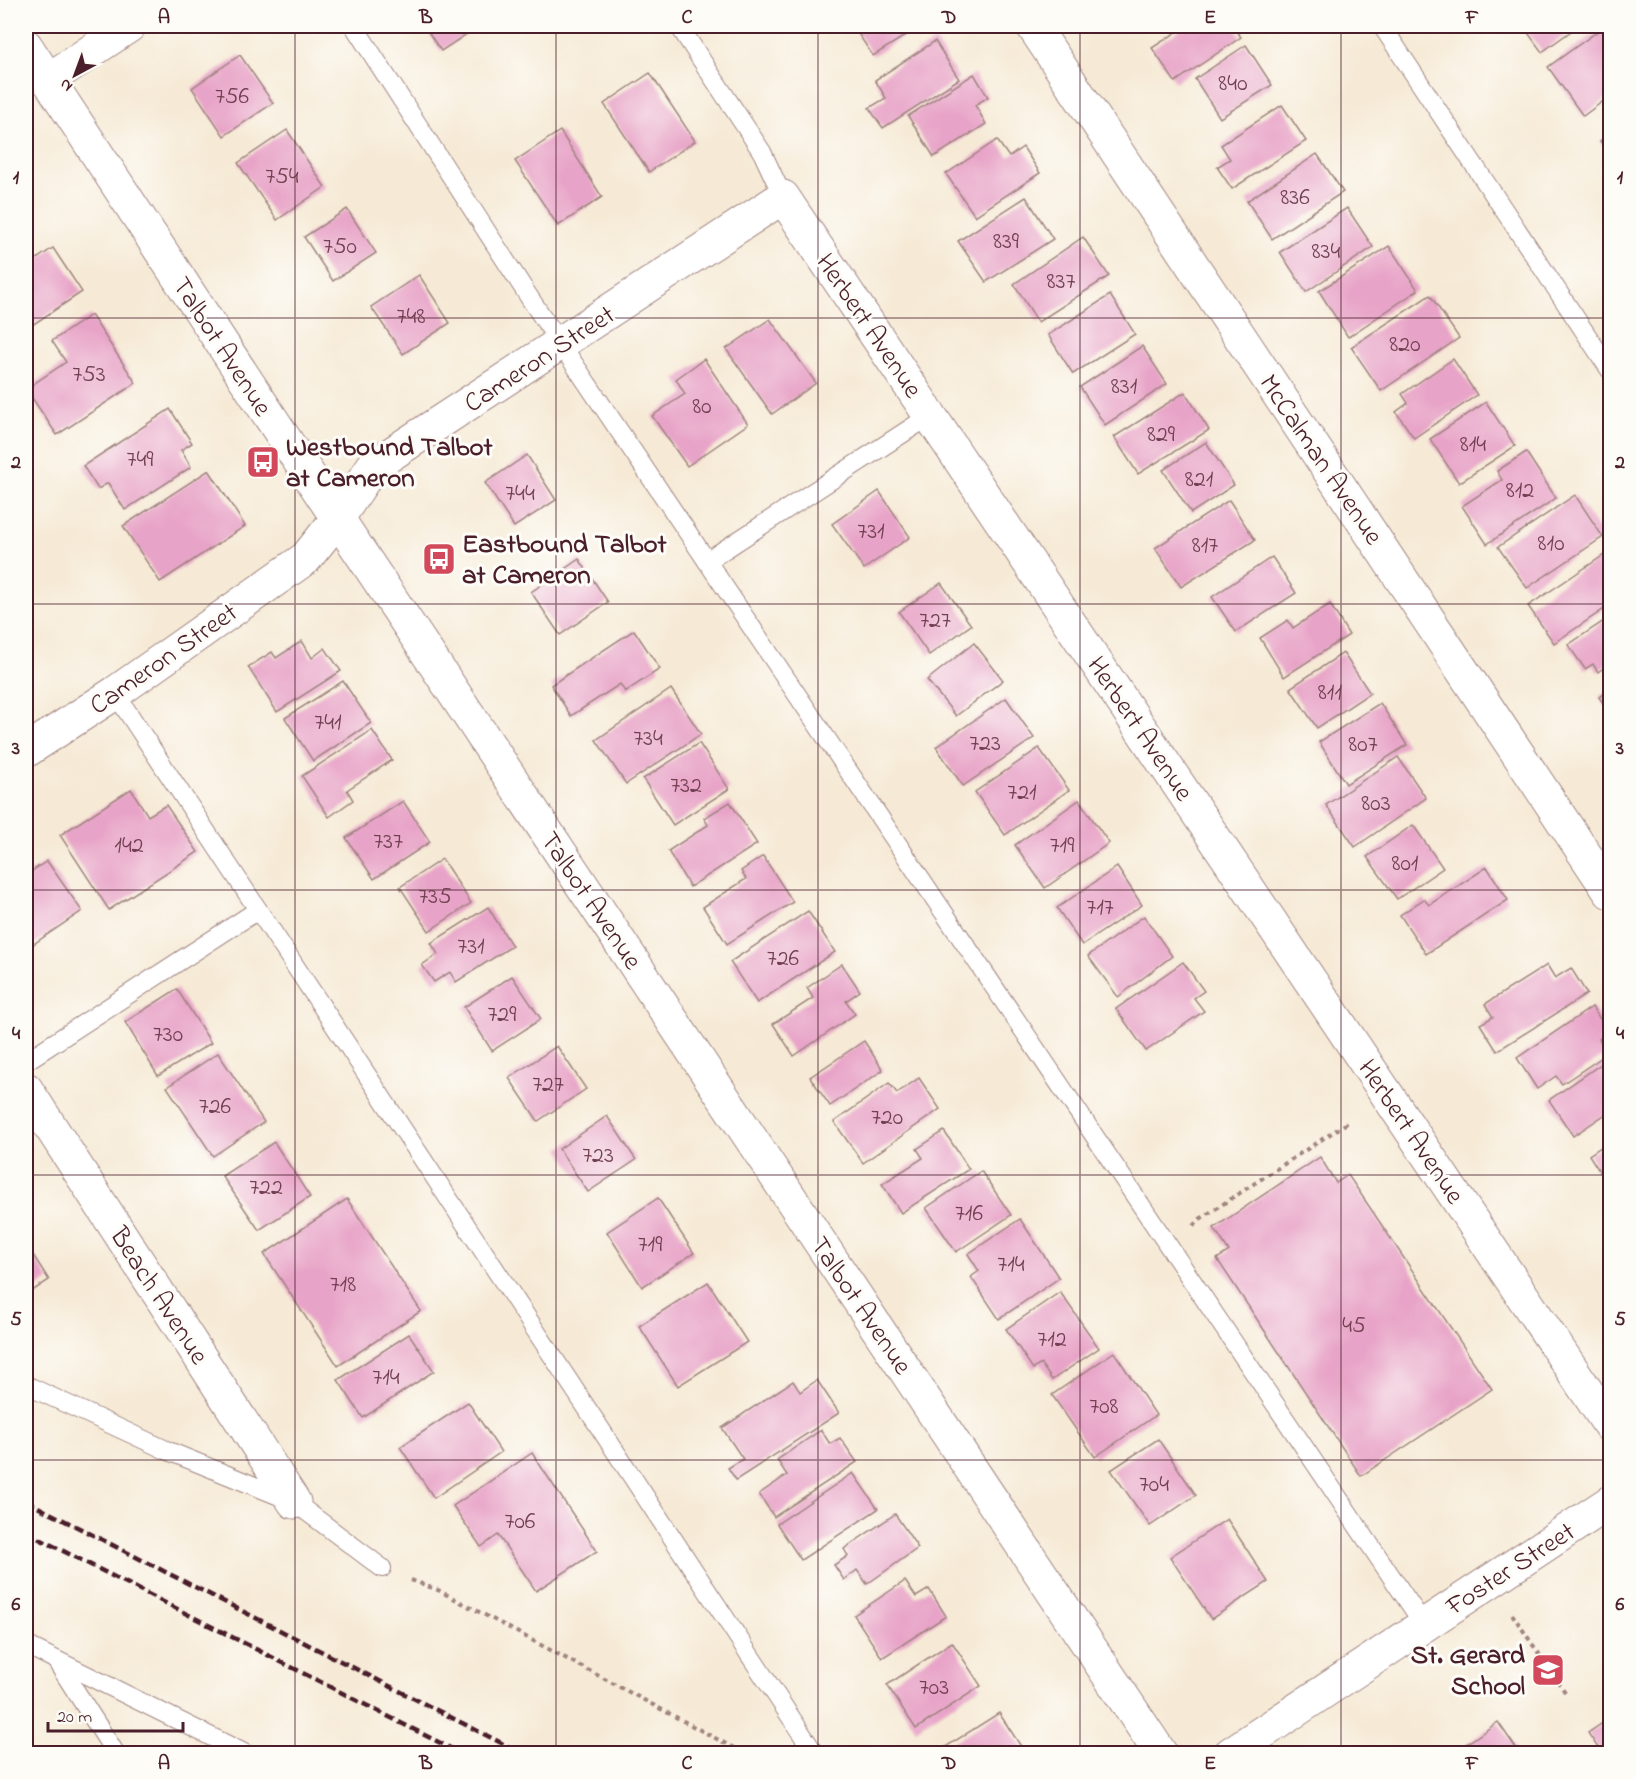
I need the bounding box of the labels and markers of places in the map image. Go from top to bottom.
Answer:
place label: Westbound Talbot at Cameron [286,429,494,499]
bus stop icon: Westbound Talbot at Cameron [245,444,281,480]
place label: Eastbound Talbot at Cameron [462,526,668,596]
bus stop icon: Eastbound Talbot at Cameron [421,541,457,577]
place label: St. Gerard School [1411,1637,1526,1707]
school or university icon: St. Gerard School [1530,1652,1566,1688]

